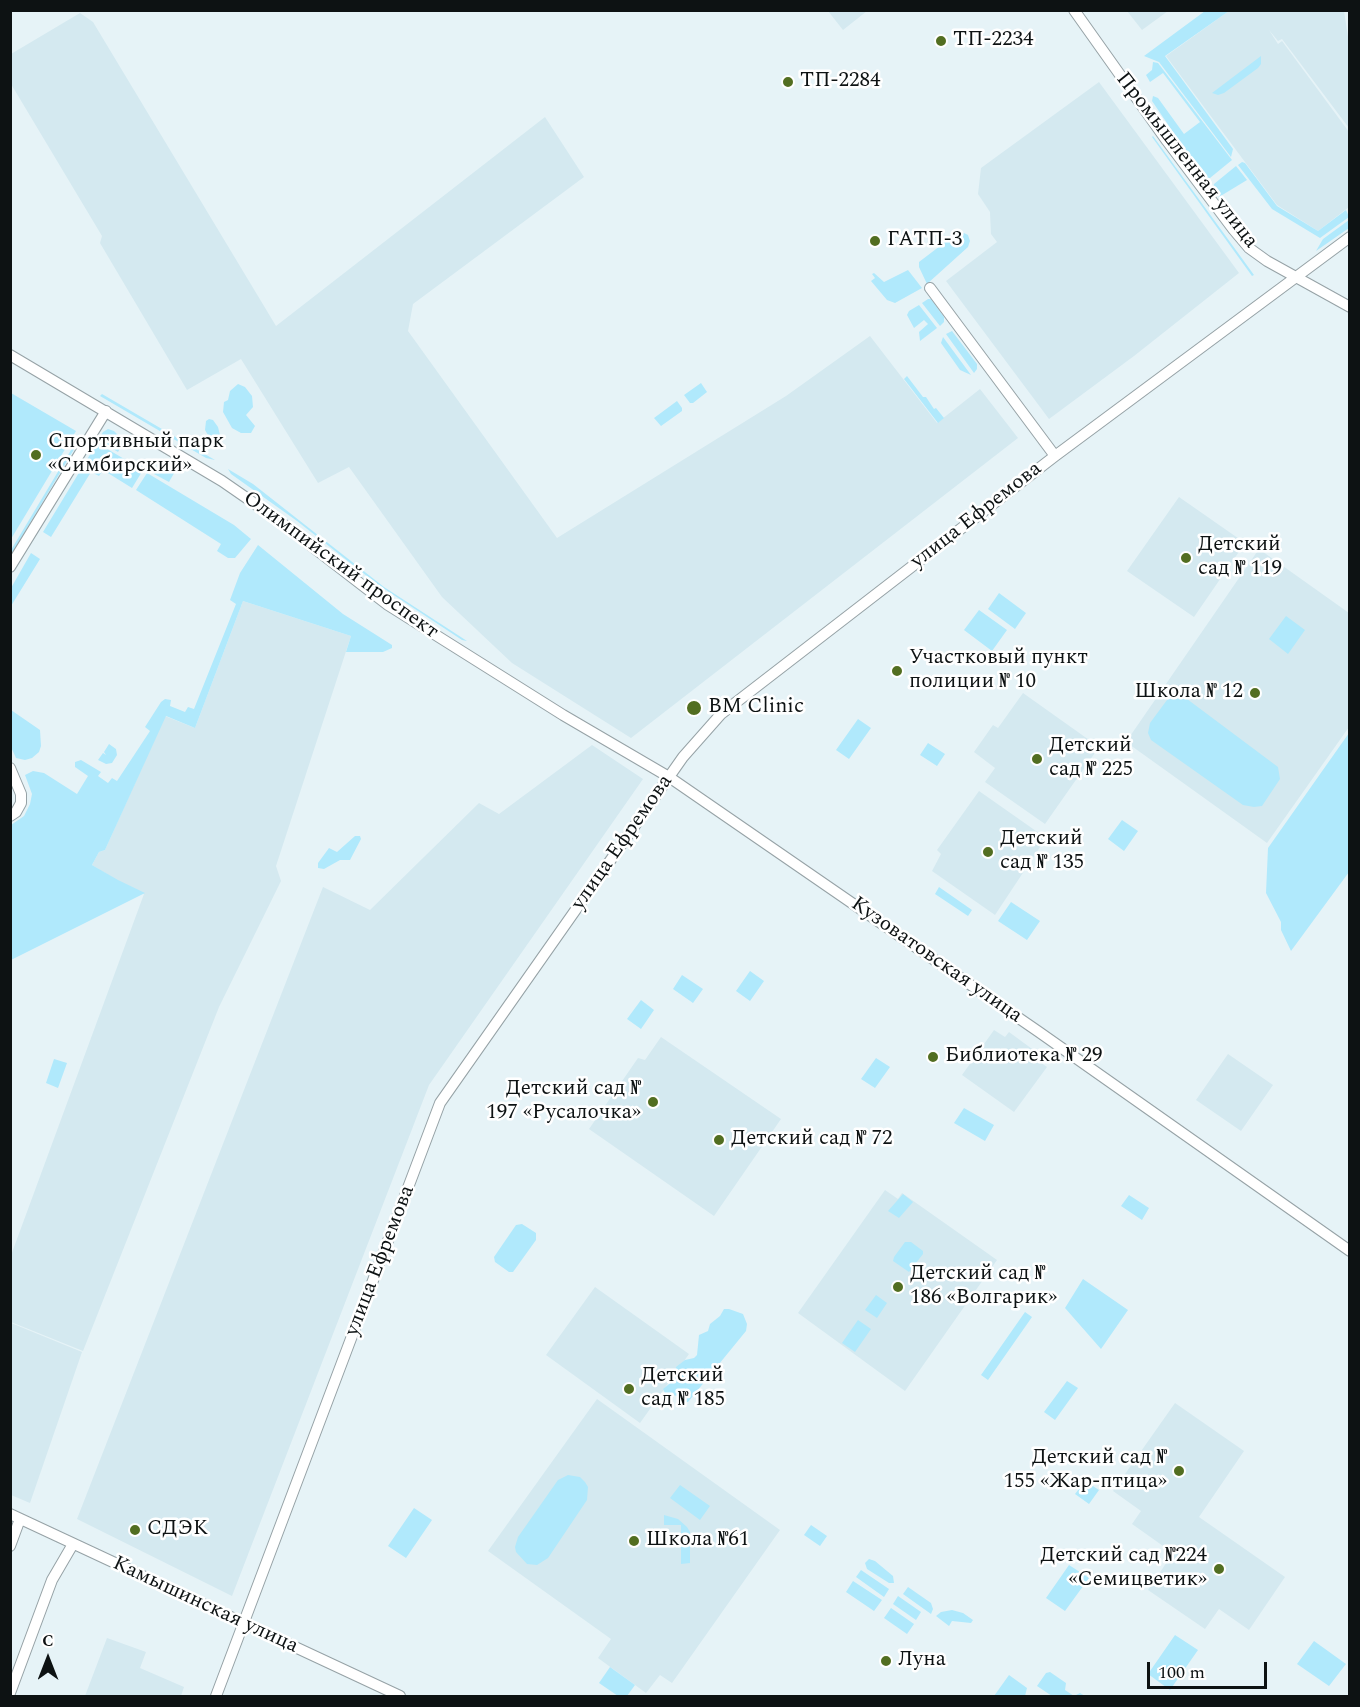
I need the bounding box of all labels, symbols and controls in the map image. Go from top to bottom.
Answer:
place label: ТП-2234 [953,28,1033,54]
marker: ТП-2234 [934,34,948,48]
street label: Промышленная улица [1109,68,1263,254]
place label: ТП-2284 [800,69,880,95]
marker: ТП-2284 [781,75,795,89]
place label: ГАТП-3 [887,228,962,254]
marker: ГАТП-3 [868,234,882,248]
place label: Спортивный парк «Симбирский» [48,430,224,480]
marker: Спортивный парк «Симбирский» [29,448,43,462]
street label: улица Ефремова [906,457,1048,575]
street label: Олимпийский проспект [237,487,443,645]
place label: Детский сад № 119 [1198,533,1282,583]
marker: Детский сад № 119 [1179,551,1193,565]
place label: Участковый пункт полиции № 10 [909,646,1088,696]
marker: Участковый пункт полиции № 10 [890,664,904,678]
place label: Школа № 12 [1135,680,1243,706]
marker: Школа № 12 [1248,686,1262,700]
place label: BM Clinic [708,695,804,721]
marker: BM Clinic [685,699,703,717]
place label: Детский сад № 225 [1049,734,1133,784]
marker: Детский сад № 225 [1030,752,1044,766]
street label: улица Ефремова [567,770,679,916]
place label: Детский сад № 135 [1000,827,1084,877]
marker: Детский сад № 135 [981,845,995,859]
street label: Кузоватовская улица [845,892,1027,1030]
place label: Библиотека № 29 [945,1044,1102,1070]
marker: Библиотека № 29 [926,1050,940,1064]
place label: Детский сад № 197 «Русалочка» [486,1077,641,1127]
marker: Детский сад № 197 «Русалочка» [646,1095,660,1109]
place label: Детский сад № 72 [731,1127,893,1153]
marker: Детский сад № 72 [712,1133,726,1147]
street label: улица Ефремова [341,1182,421,1340]
place label: Детский сад № 186 «Волгарик» [910,1262,1057,1312]
marker: Детский сад № 186 «Волгарик» [891,1280,905,1294]
place label: Детский сад № 185 [641,1364,725,1414]
marker: Детский сад № 185 [622,1382,636,1396]
place label: Детский сад № 155 «Жар-птица» [1004,1446,1167,1496]
marker: Детский сад № 155 «Жар-птица» [1172,1464,1186,1478]
place label: СДЭК [147,1517,208,1543]
marker: СДЭК [128,1523,142,1537]
place label: Школа №61 [646,1528,749,1554]
marker: Школа №61 [627,1534,641,1548]
place label: Детский сад №224 «Семицветик» [1040,1544,1207,1594]
street label: Камышинская улица [108,1552,302,1660]
marker: Детский сад №224 «Семицветик» [1212,1562,1226,1576]
north arrow [18,1629,78,1689]
text: С [42,1629,54,1653]
place label: Луна [898,1648,946,1674]
scale bar [1150,1650,1270,1688]
marker: Луна [879,1654,893,1668]
text: 100 m [1158,1659,1205,1686]

